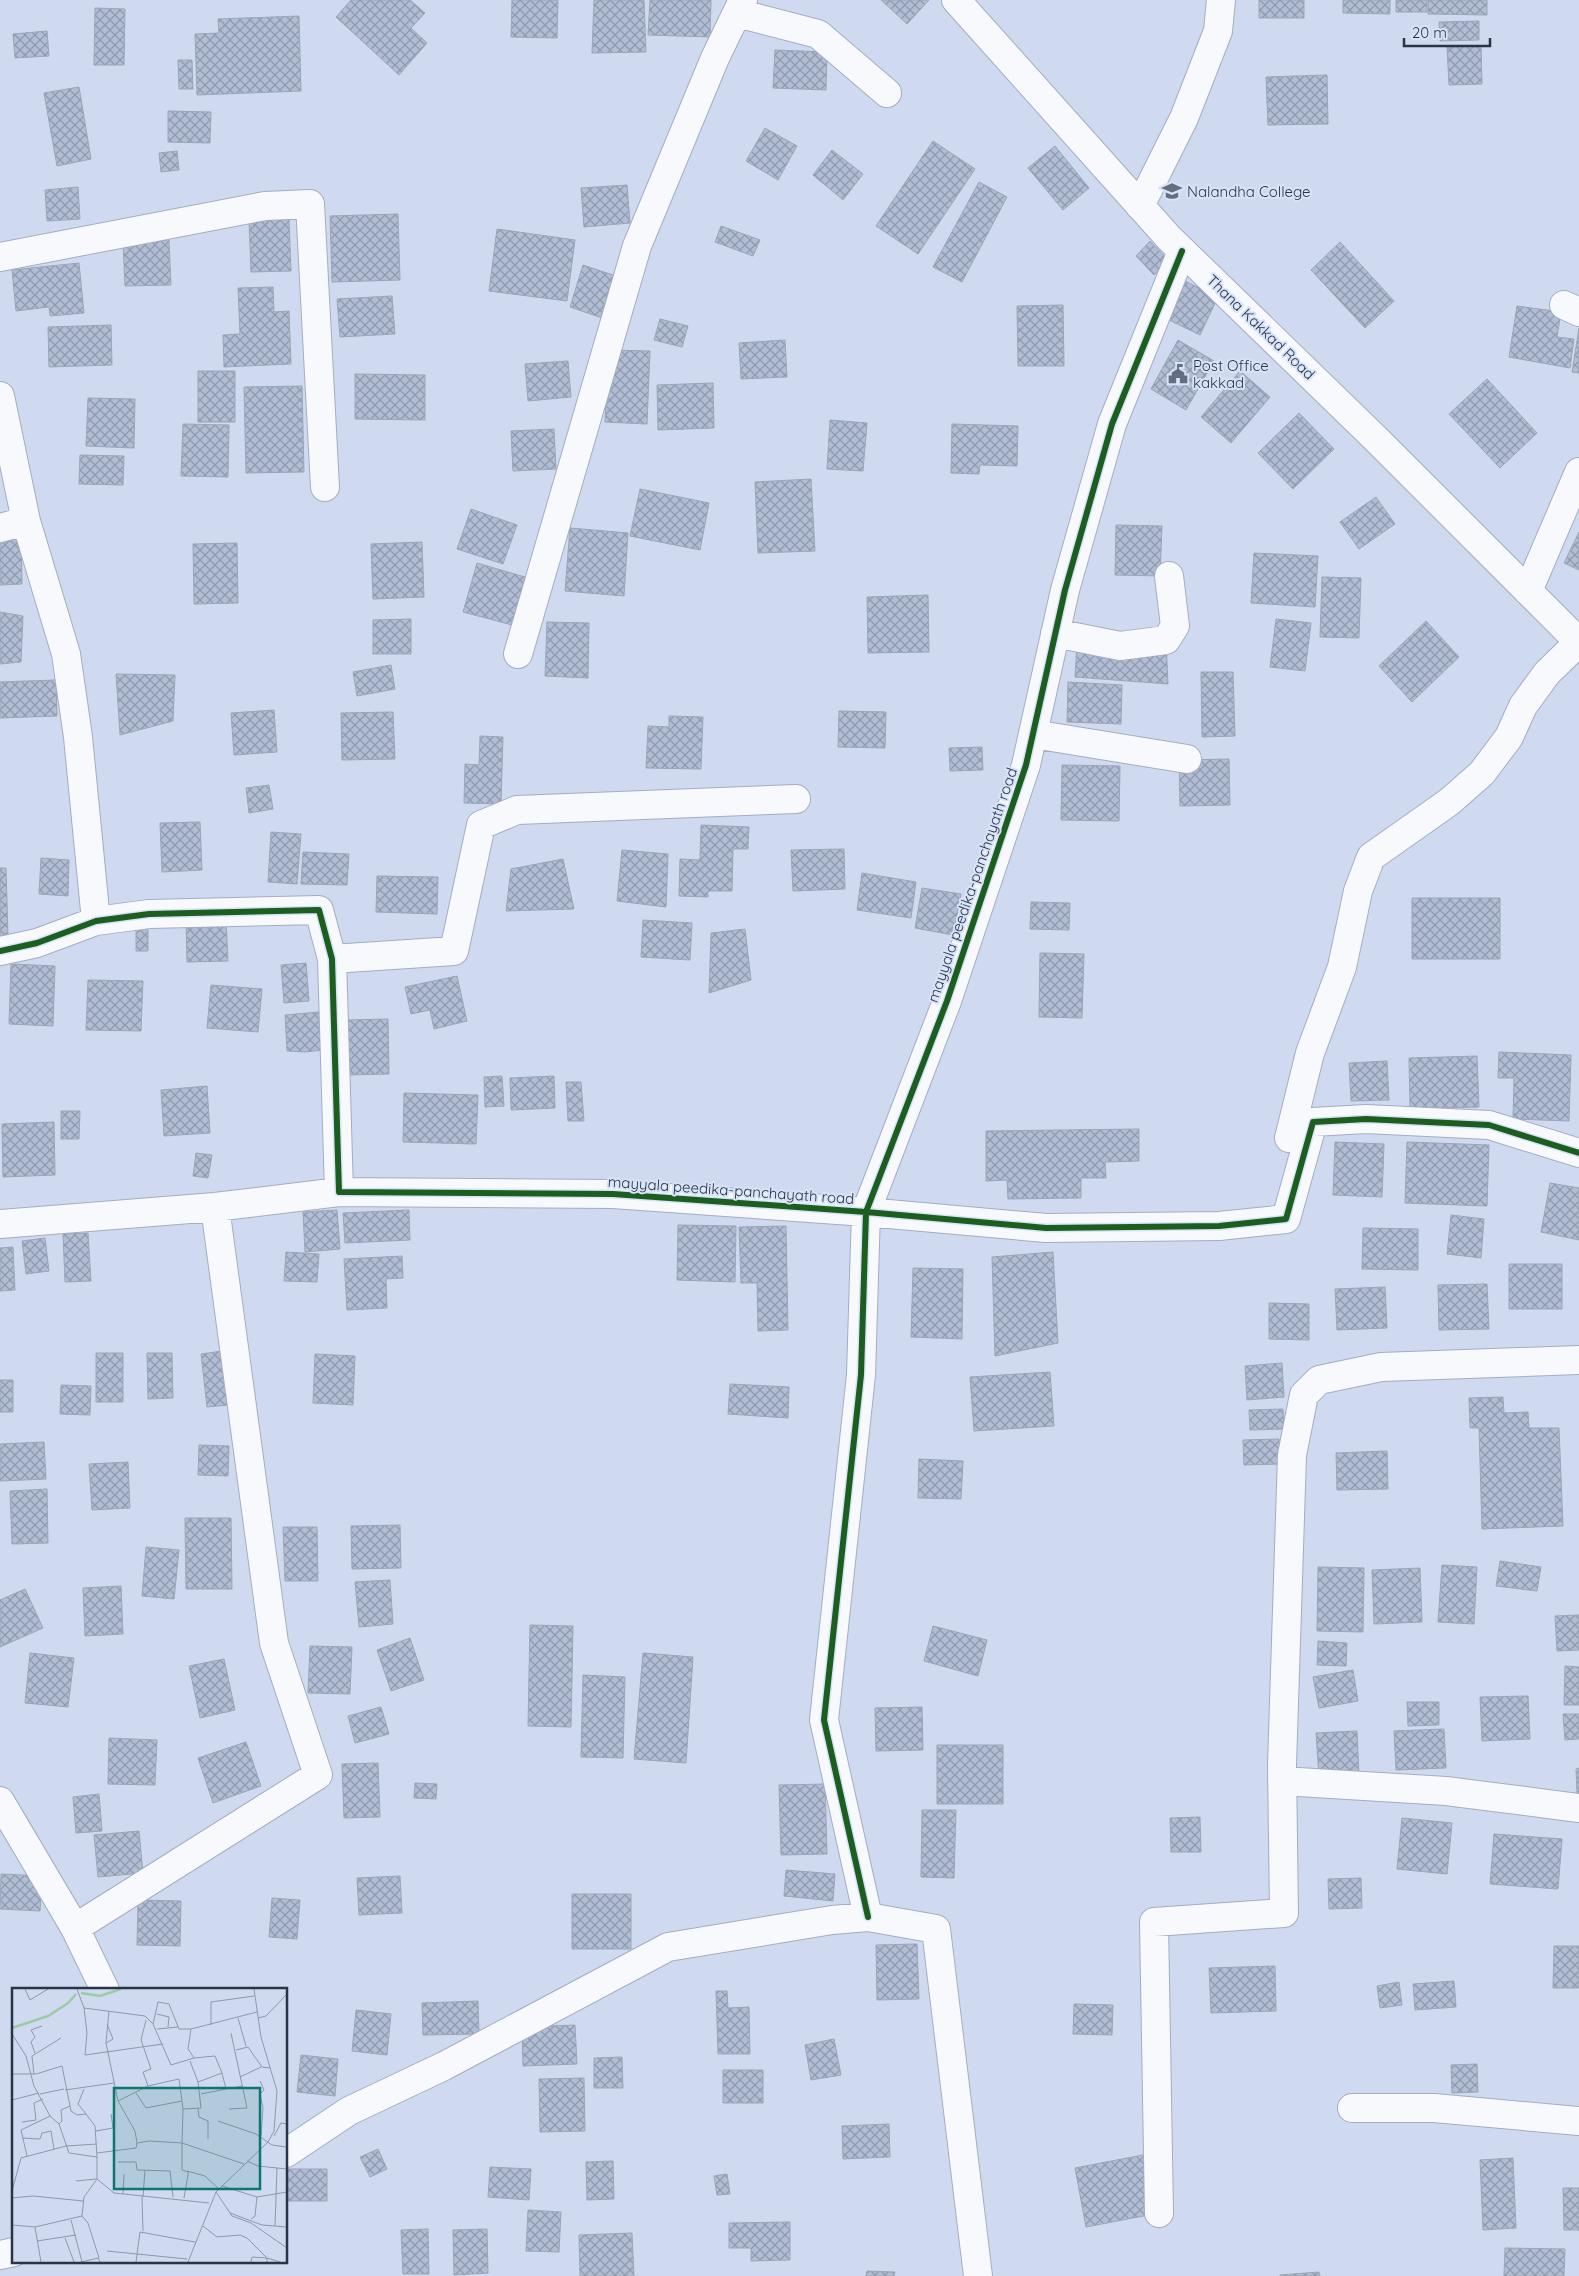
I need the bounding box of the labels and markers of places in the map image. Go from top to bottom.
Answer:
school or university icon: Nalandha College [1161,180,1183,202]
place label: Nalandha College [1187,182,1311,201]
place label: Post Office kakkad [1193,356,1269,392]
public building icon: Post Office kakkad [1167,363,1189,385]

